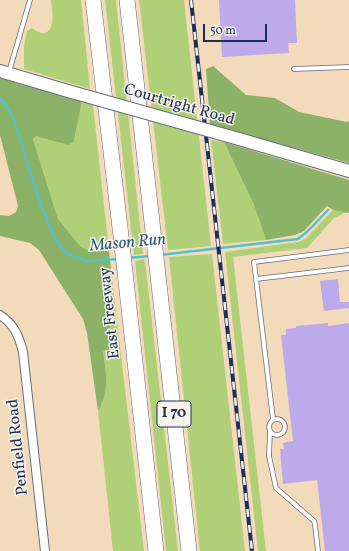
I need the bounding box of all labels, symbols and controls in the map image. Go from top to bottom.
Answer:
scale bar [205,16,269,42]
text: 50 m [210,23,236,39]
street label: Courtright Road [121,81,237,131]
water label: Mason Run [89,231,167,257]
street label: East Freeway [97,266,125,360]
street label: Penfield Road [4,398,34,496]
road number: I 70 [157,401,191,427]

